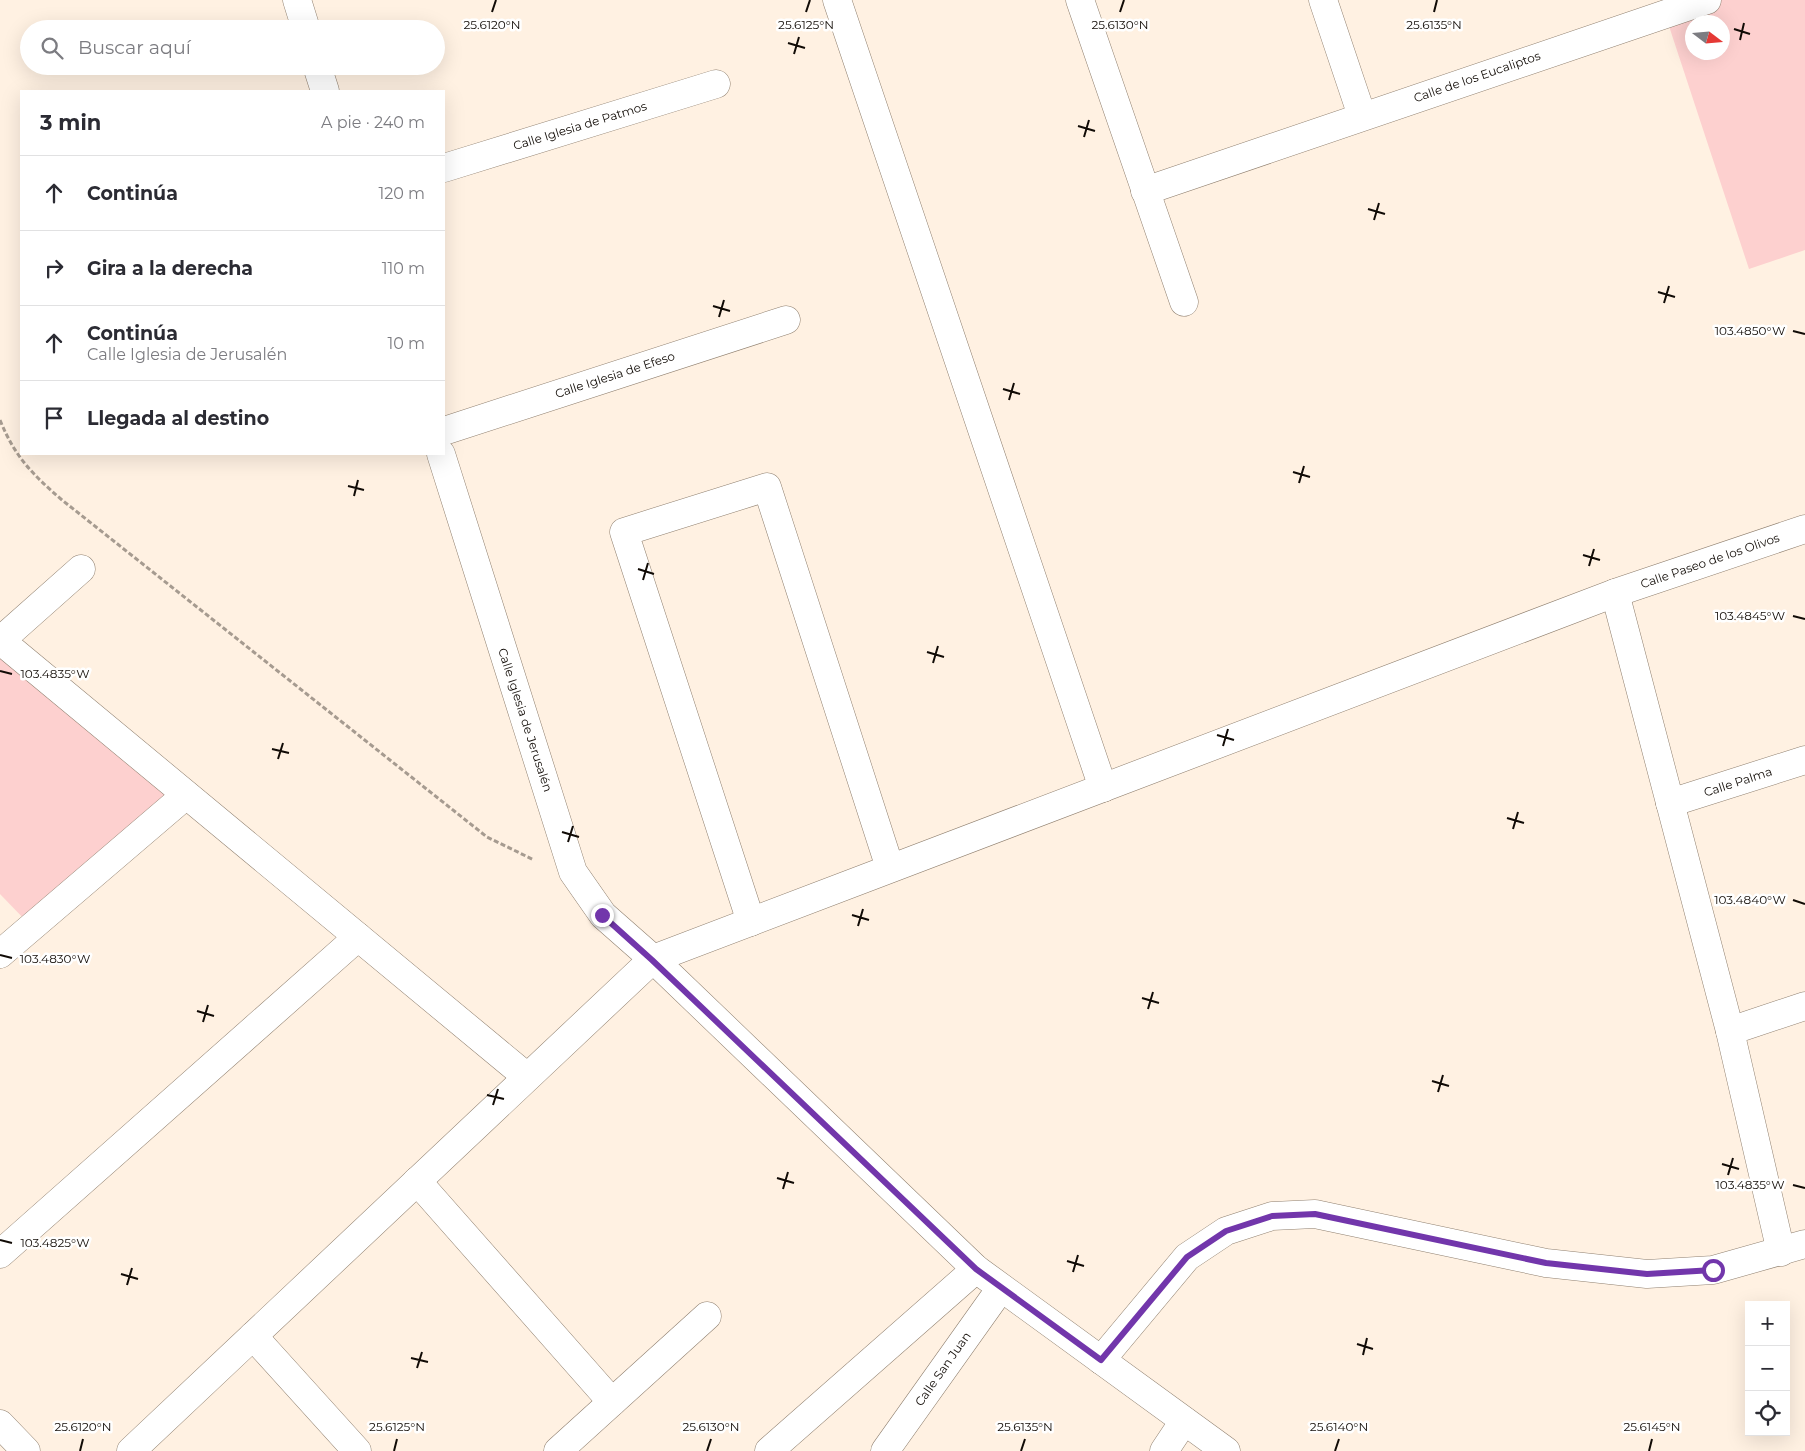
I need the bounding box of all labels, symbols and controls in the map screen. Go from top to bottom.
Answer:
north arrow [1685,15,1730,60]
text: 25.6120°N [463,17,521,32]
text: 25.6125°N [778,17,834,32]
text: 25.6130°N [1091,17,1149,32]
text: 25.6135°N [1406,17,1462,32]
search box [20,20,445,75]
icon: search [38,34,66,62]
text: Buscar aquí [78,36,191,59]
street label: Calle de los Eucaliptos [1411,48,1542,105]
street label: Calle Iglesia de Patmos [511,98,649,153]
text: 3 min [40,110,101,135]
text: A pie · 240 m [321,113,425,132]
icon: ahead [40,179,68,207]
text: Continúa [87,182,178,205]
text: 120 m [378,184,425,203]
icon: right [40,254,68,282]
text: Gira a la derecha [87,257,253,280]
text: 110 m [382,259,425,278]
text: Continúa [87,322,178,345]
text: 103.4850°W [1715,323,1785,338]
icon: ahead [40,329,68,357]
text: 10 m [387,334,425,353]
text: Calle Iglesia de Jerusalén [87,345,287,364]
street label: Calle Iglesia de Efeso [553,348,677,401]
icon: arrive [40,404,68,432]
text: Llegada al destino [87,407,269,430]
street label: Calle Paseo de los Olivos [1638,530,1782,591]
text: 103.4845°W [1715,608,1785,623]
street label: Calle Iglesia de Jerusalén [495,646,556,794]
text: 103.4835°W [21,666,89,681]
street label: Calle Palma [1702,763,1774,800]
text: 103.4840°W [1714,892,1786,907]
route end [591,904,614,927]
text: 103.4830°W [20,951,90,966]
text: 103.4835°W [1716,1177,1784,1192]
text: 103.4825°W [20,1235,90,1250]
route start [1702,1259,1725,1282]
map controls [1745,1301,1790,1436]
button: + [1745,1301,1790,1346]
street label: Calle San Juan [911,1329,974,1409]
button: − [1745,1346,1790,1391]
button: locate [1745,1391,1790,1436]
text: 25.6120°N [54,1419,112,1434]
text: 25.6125°N [369,1419,425,1434]
text: 25.6130°N [682,1419,740,1434]
text: 25.6135°N [997,1419,1053,1434]
text: 25.6140°N [1310,1419,1368,1434]
text: 25.6145°N [1624,1419,1680,1434]

